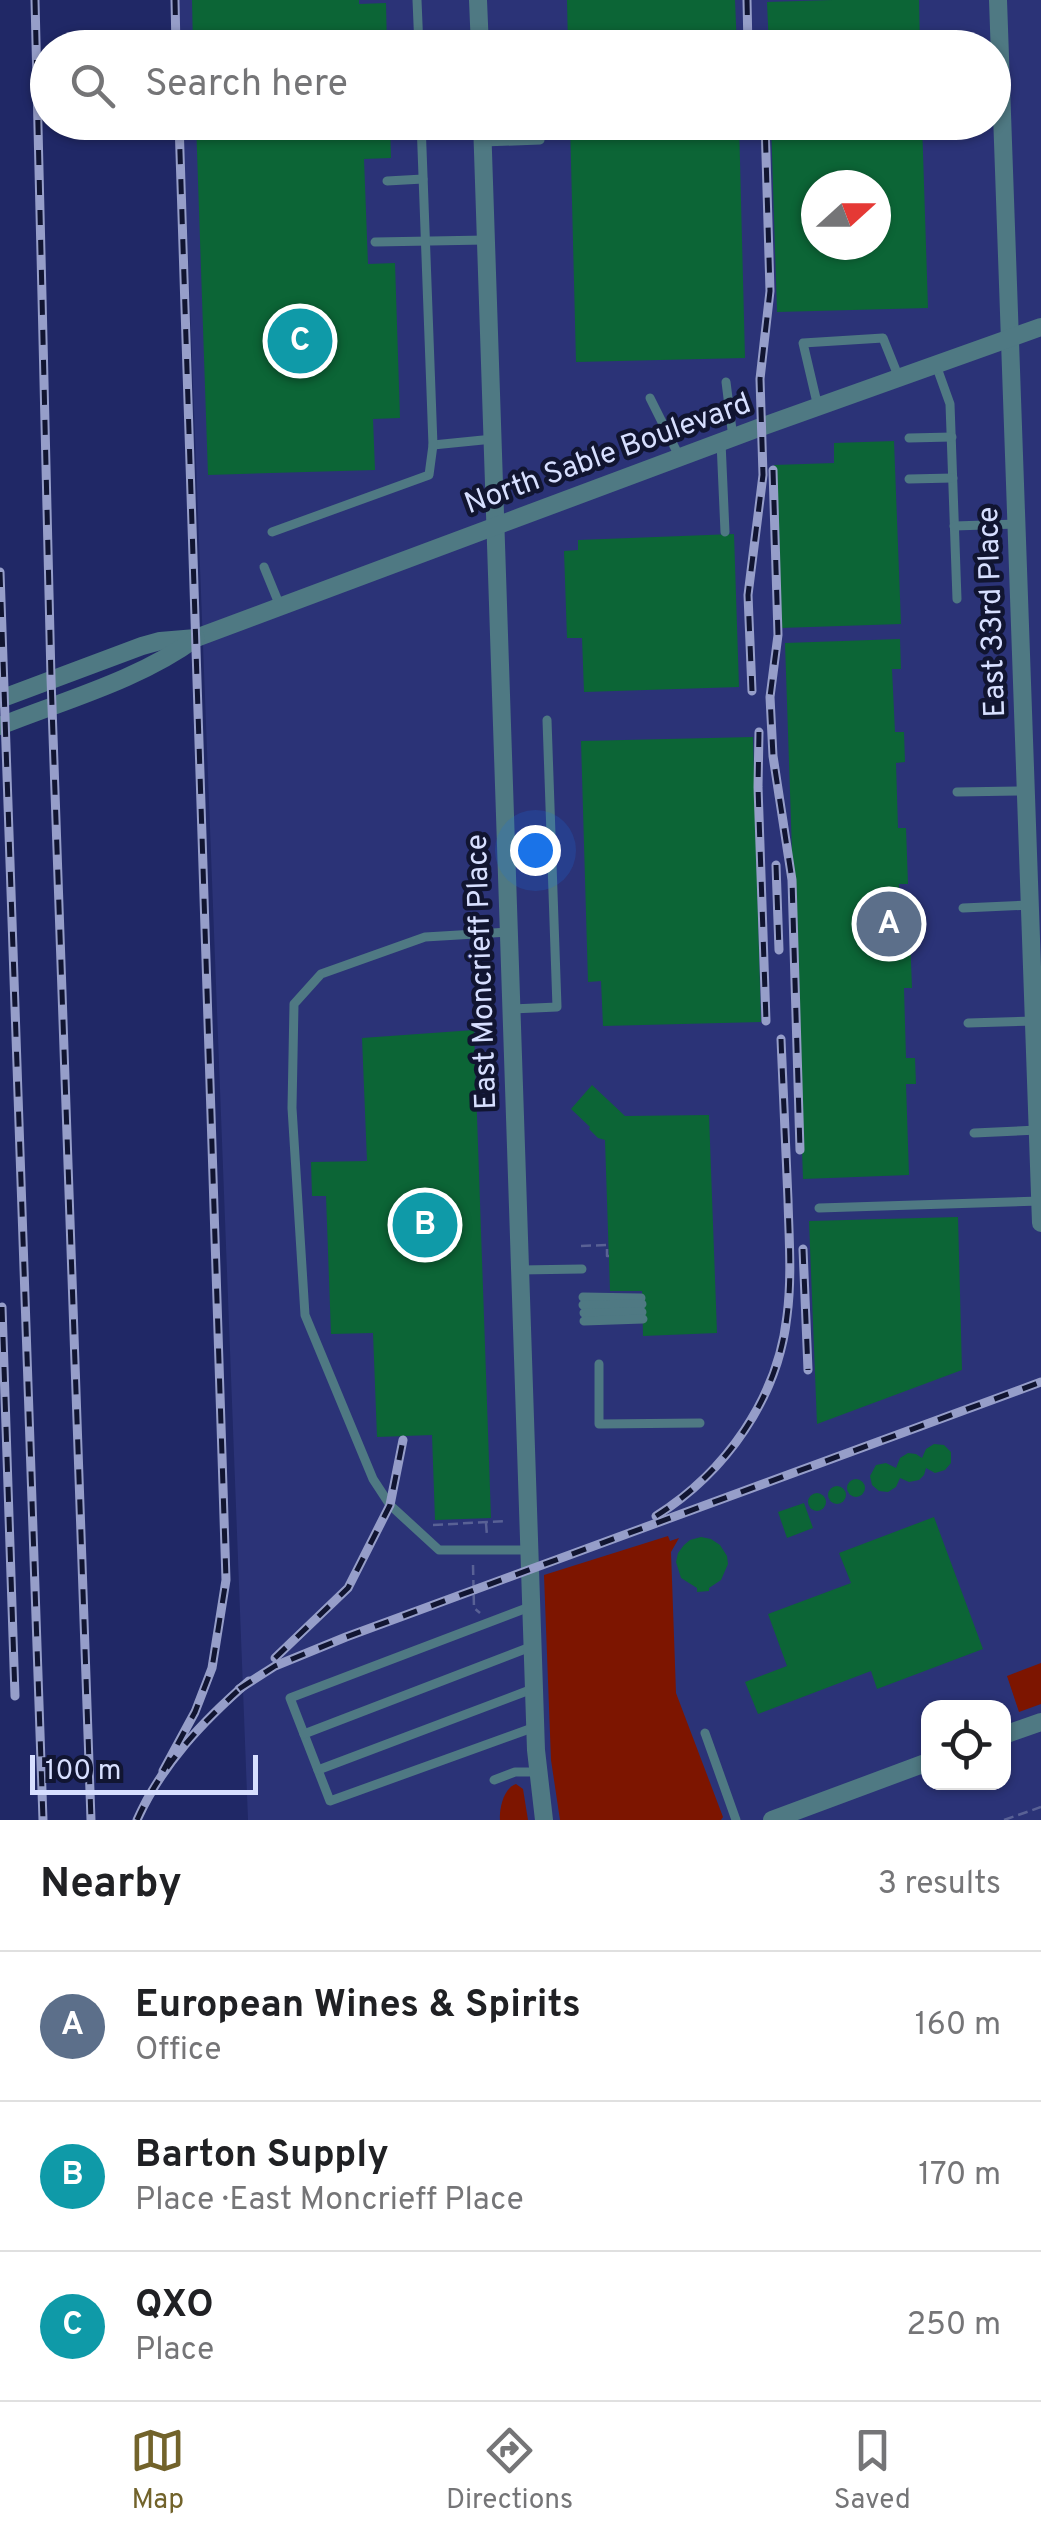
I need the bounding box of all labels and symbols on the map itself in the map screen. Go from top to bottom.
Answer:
north arrow [801,170,891,260]
pin: C [268,304,332,378]
street label: North Sable Boulevard [460,386,756,524]
street label: East 33rd Place [971,506,1015,718]
your location [510,825,561,876]
street label: East Moncrieff Place [460,834,506,1110]
pin: A [856,886,922,962]
pin: B [392,1188,458,1262]
scale bar [30,1750,258,1794]

